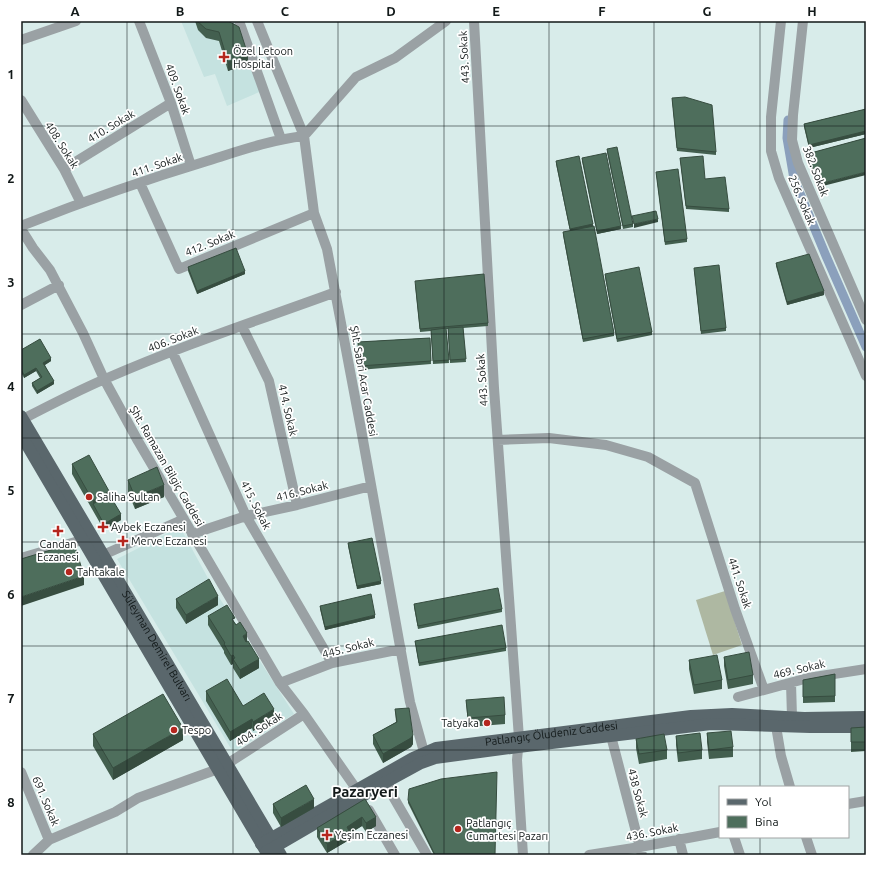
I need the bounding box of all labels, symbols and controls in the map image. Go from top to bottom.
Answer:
text: A [70,4,80,18]
text: B [176,4,185,18]
text: C [281,4,290,18]
text: D [386,4,396,18]
text: E [492,4,500,18]
text: F [598,4,606,18]
text: G [703,4,712,18]
text: H [807,4,817,18]
street label: 443. Sokak [457,30,471,84]
place label: Özel Letoon Hospital [233,45,293,70]
marker: Özel Letoon Hospital [218,51,230,63]
street label: 409. Sokak [163,62,193,116]
text: 1 [7,67,15,81]
street label: 410. Sokak [85,107,137,145]
street label: 408. Sokak [43,119,81,171]
street label: 382. Sokak [801,144,831,198]
street label: 411. Sokak [130,151,184,179]
text: 2 [7,171,15,185]
street label: 256. Sokak [786,173,818,227]
street label: 412. Sokak [183,227,237,258]
text: 3 [7,275,15,289]
street label: 406. Sokak [146,324,200,354]
street label: Şht. Sabri Acar Caddesi [348,325,380,437]
street label: 443. Sokak [474,353,490,407]
text: 4 [7,379,15,393]
street label: 414. Sokak [276,383,300,437]
street label: Şht. Ramazan Bilgiç Caddesi [128,404,206,528]
street label: 415. Sokak [239,479,274,532]
street label: 416. Sokak [275,479,329,503]
text: 5 [7,483,15,497]
place label: Saliha Sultan [97,491,160,503]
marker: Saliha Sultan [84,492,94,502]
place label: Aybek Eczanesi [111,521,186,533]
marker: Aybek Eczanesi [98,522,108,532]
marker: Candan Eczanesi [53,526,63,536]
place label: Merve Eczanesi [131,535,207,547]
marker: Merve Eczanesi [118,536,128,546]
place label: Candan Eczanesi [37,538,79,563]
street label: 441. Sokak [726,556,754,610]
place label: Tahtakale [77,566,125,578]
marker: Tahtakale [64,567,74,577]
text: 6 [7,587,15,601]
street label: Süleyman Demirel Bulvarı [120,588,194,703]
street label: 445. Sokak [321,636,375,660]
street label: 469. Sokak [772,657,826,681]
text: 7 [7,691,15,705]
street label: 404. Sokak [234,709,285,748]
place label: Tatyaka [441,717,479,729]
marker: Tatyaka [482,718,492,728]
street label: Patlangıç Öludeniz Caddesi [484,719,618,748]
place label: Tespo [182,724,211,736]
marker: Tespo [169,725,179,735]
street label: 438 Sokak [626,767,650,819]
street label: 691. Sokak [30,774,62,828]
district label: Pazaryeri [332,783,398,800]
legend [719,786,849,838]
text: 8 [7,795,15,809]
text: Yol [755,795,772,808]
text: Bina [755,815,779,828]
place label: Patlangıç Cumartesi Pazarı [466,817,548,842]
street label: 436. Sokak [625,821,679,843]
marker: Patlangıç Cumartesi Pazarı [453,824,463,834]
place label: Yeşim Eczanesi [335,829,408,841]
marker: Yeşim Eczanesi [322,830,332,840]

